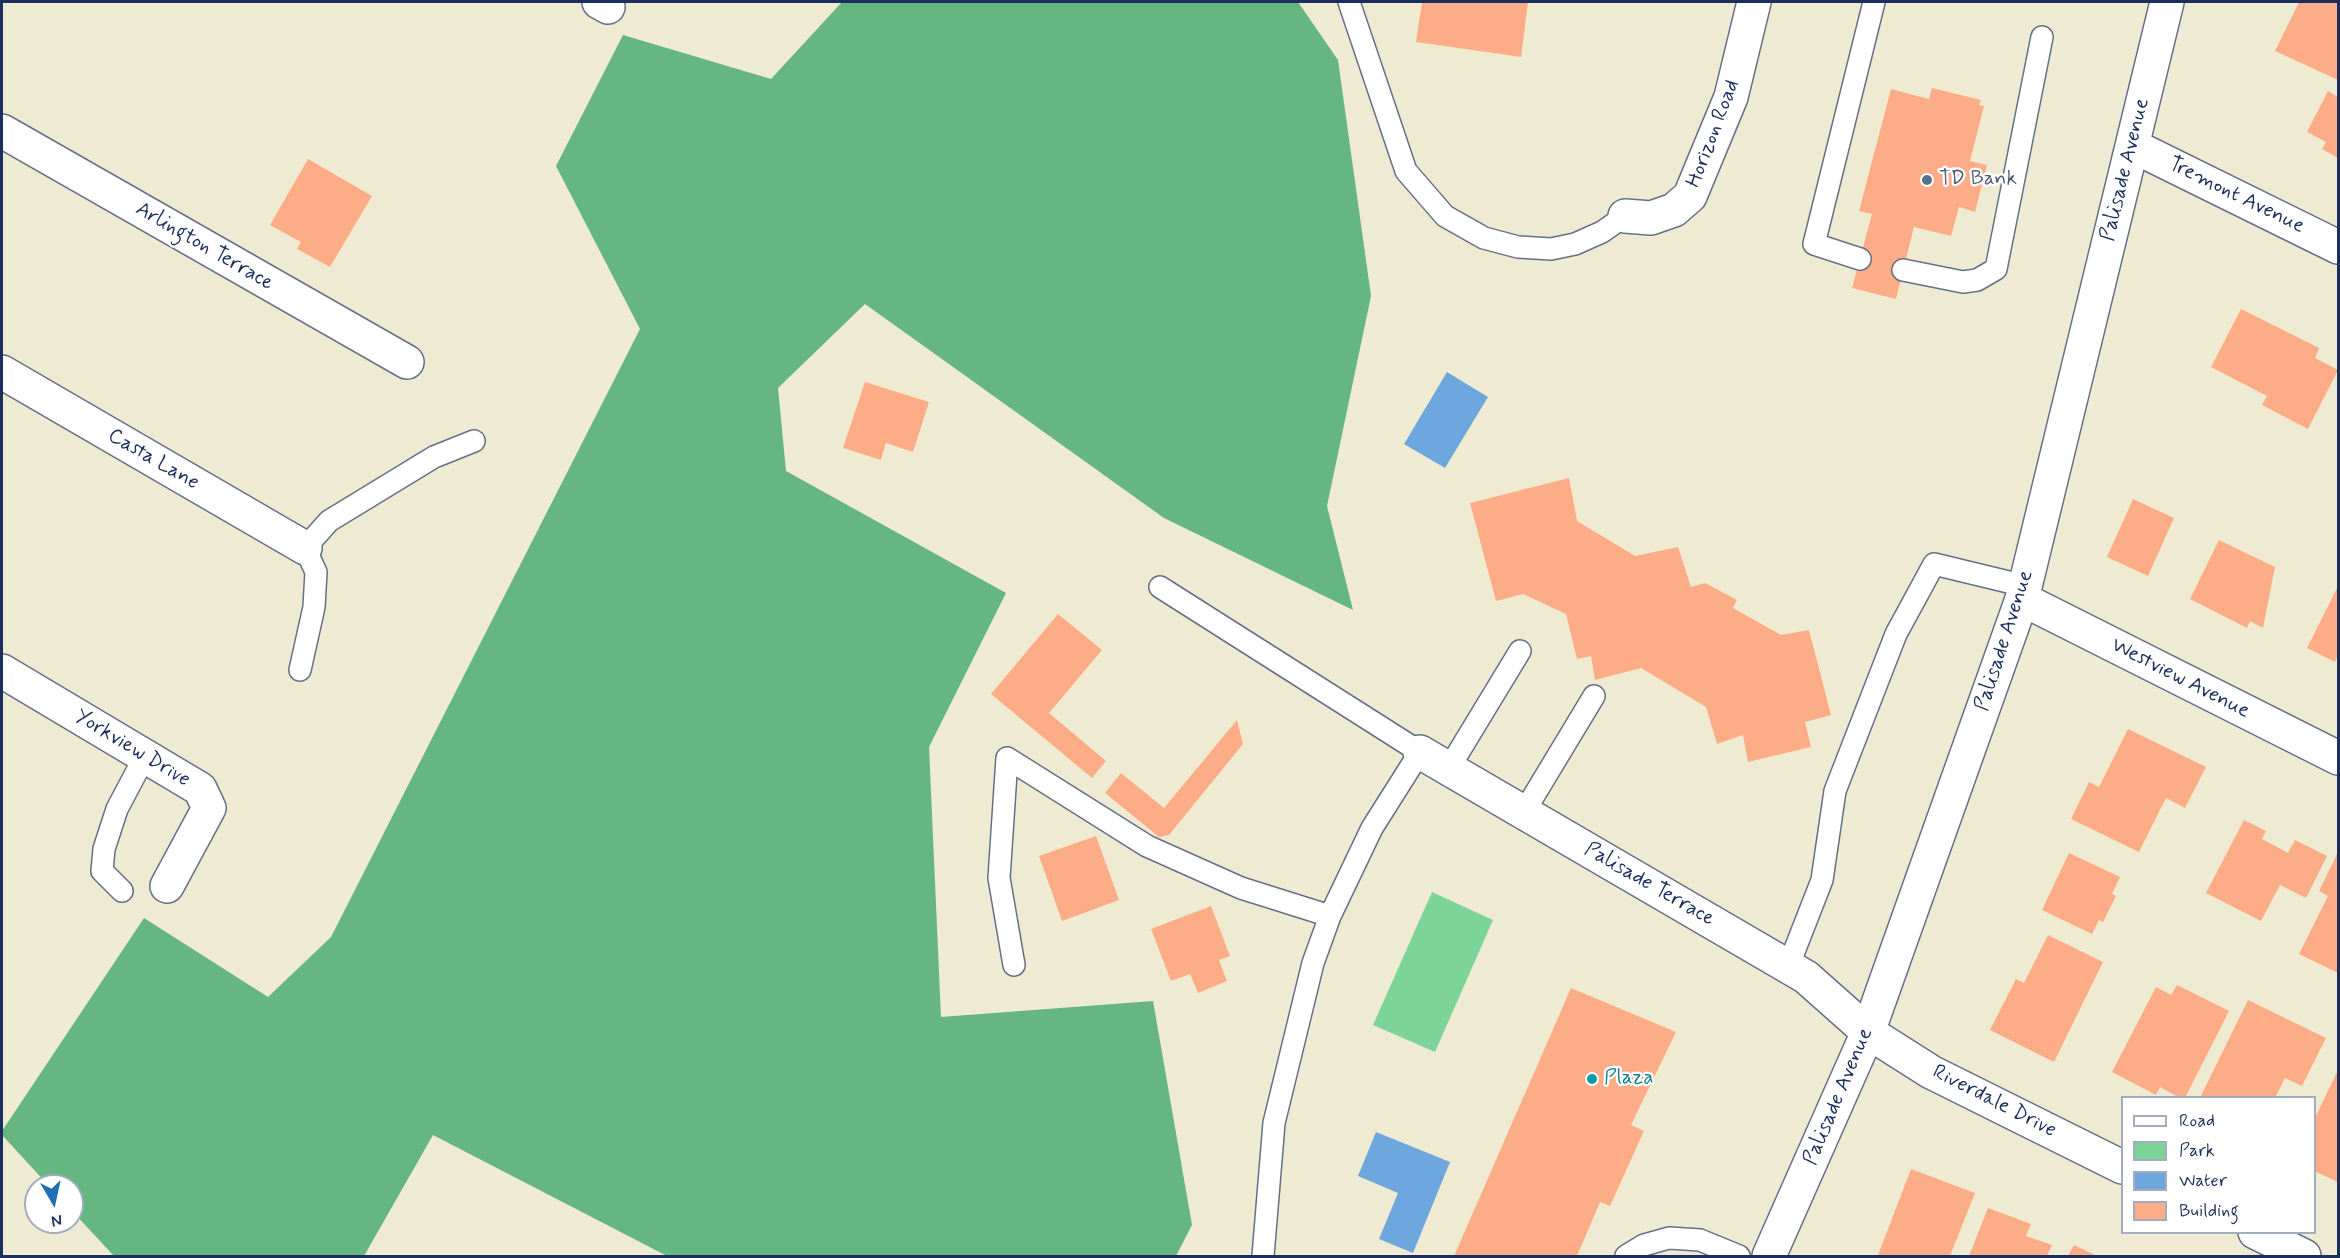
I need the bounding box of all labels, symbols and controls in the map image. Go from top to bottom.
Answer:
street label: Horizon Road [1682,77,1746,191]
street label: Palisade Avenue [2096,96,2156,244]
street label: Tremont Avenue [2164,152,2308,240]
place label: TD Bank [1939,167,2017,193]
marker: TD Bank [1920,173,1934,187]
street label: Arlington Terrace [131,197,277,297]
street label: Casta Lane [103,424,203,496]
street label: Palisade Avenue [1970,567,2040,715]
street label: Westview Avenue [2106,633,2254,725]
street label: Yorkview Drive [70,705,194,793]
street label: Palisade Terrace [1580,838,1718,932]
street label: Palisade Avenue [1799,1025,1879,1169]
street label: Riverdale Drive [1928,1060,2060,1144]
place label: Plaza [1604,1066,1653,1092]
marker: Plaza [1585,1072,1599,1086]
legend [2121,1096,2316,1234]
text: Road [2179,1109,2215,1133]
text: Park [2179,1139,2215,1163]
text: Water [2179,1169,2227,1193]
north arrow [24,1174,84,1234]
text: Building [2179,1199,2239,1223]
text: N [50,1209,63,1232]

